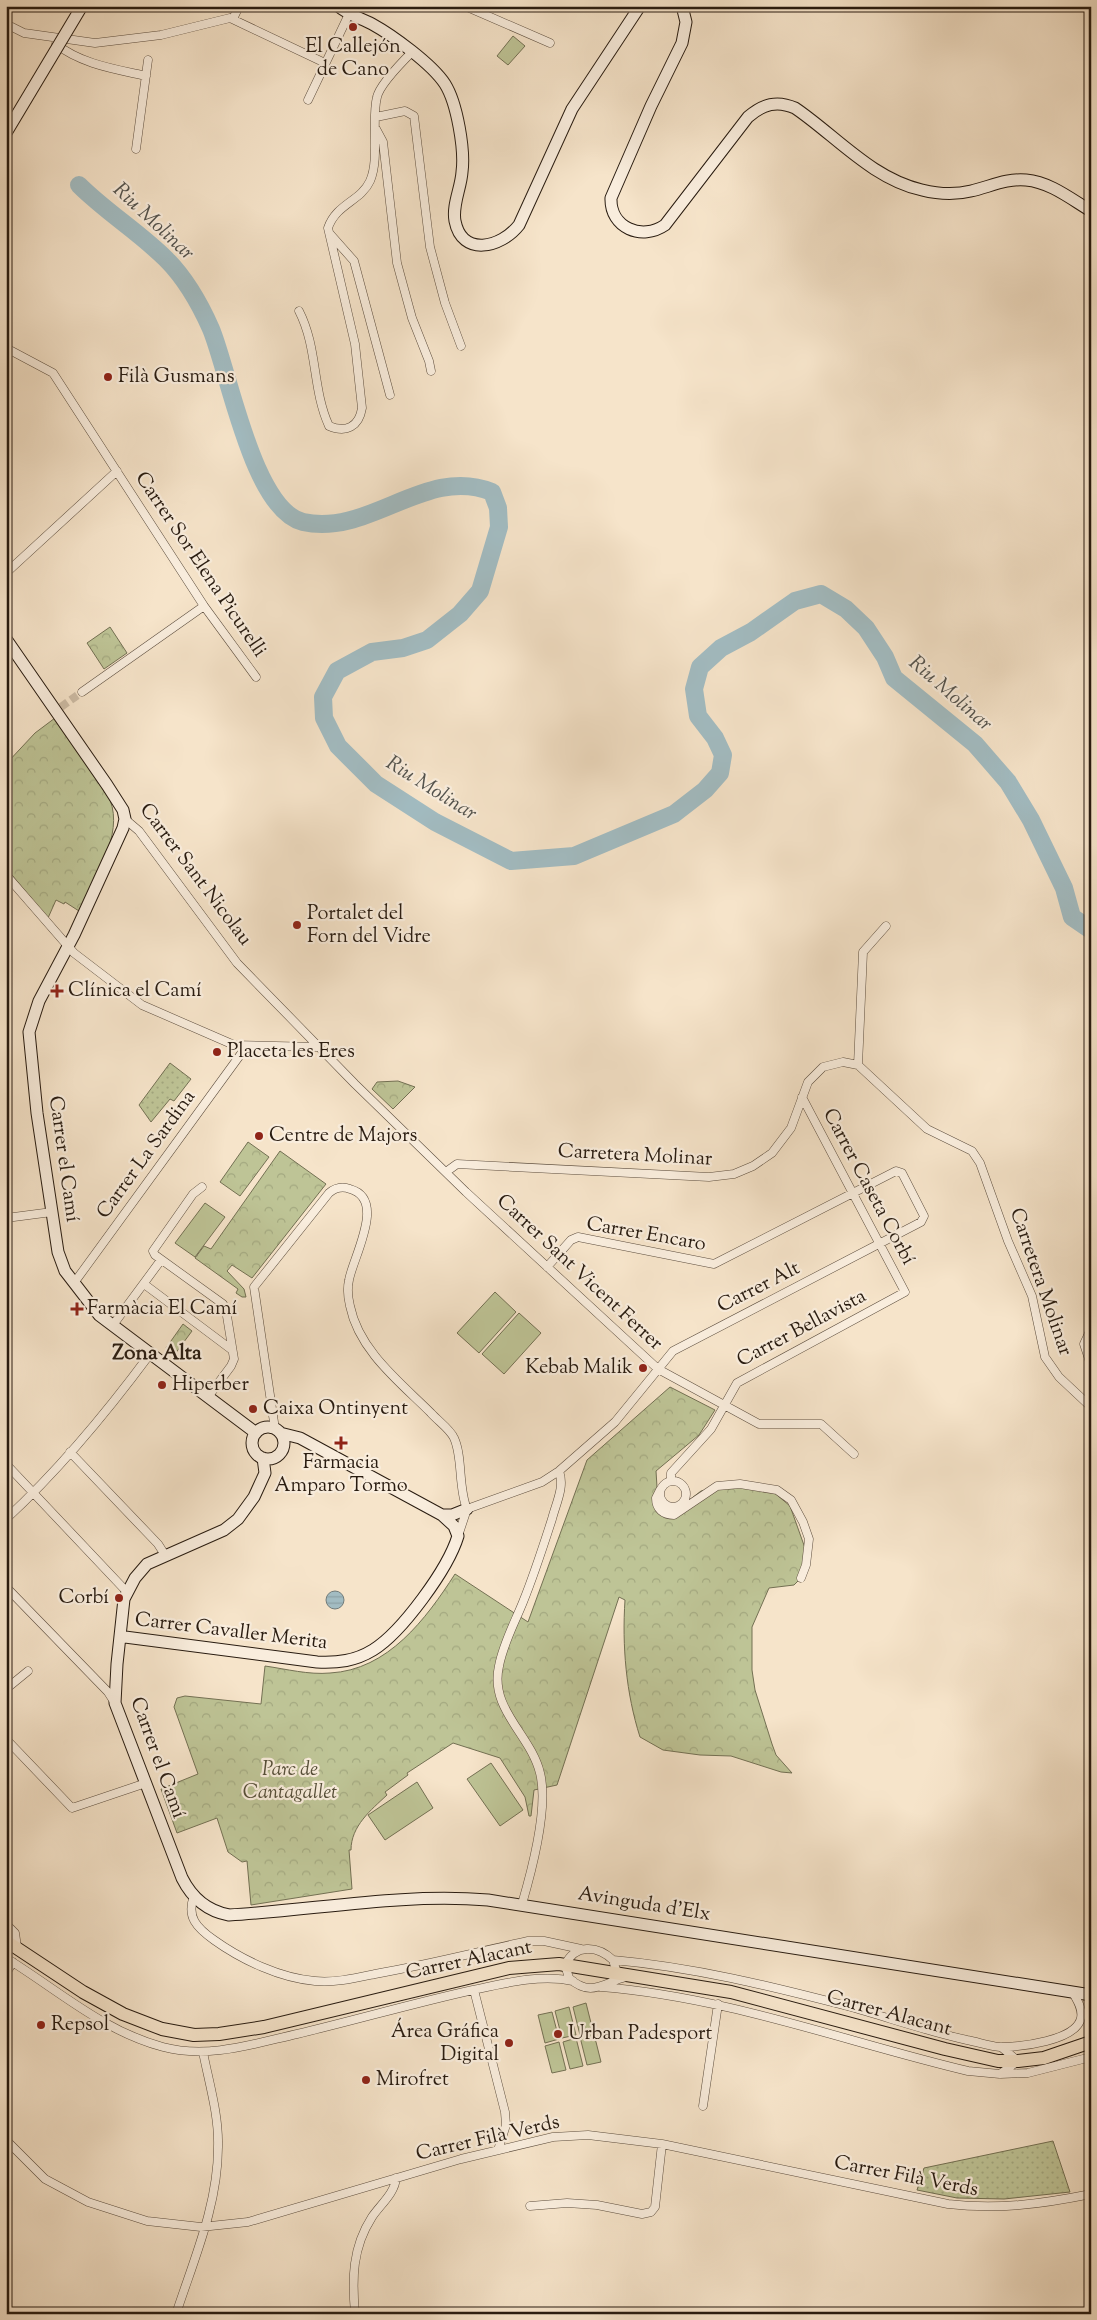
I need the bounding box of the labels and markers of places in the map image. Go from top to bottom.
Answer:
marker: El Callejón de Cano [347,21,359,33]
place label: El Callejón de Cano [305,33,401,85]
place label: Filà Gusmans [118,363,235,392]
marker: Filà Gusmans [102,371,114,383]
place label: Portalet del Forn del Vidre [307,900,431,952]
marker: Portalet del Forn del Vidre [291,919,303,931]
place label: Clínica el Camí [68,977,202,1006]
marker: Clínica el Camí [50,984,64,998]
place label: Placeta les Eres [227,1038,355,1067]
marker: Placeta les Eres [211,1046,223,1058]
place label: Centre de Majors [269,1122,417,1151]
marker: Centre de Majors [253,1130,265,1142]
place label: Farmàcia El Camí [87,1295,237,1324]
marker: Farmàcia El Camí [71,1303,83,1315]
place label: Kebab Malik [525,1354,633,1383]
marker: Kebab Malik [637,1362,649,1374]
place label: Hiperber [172,1371,249,1400]
marker: Hiperber [156,1379,168,1391]
place label: Caixa Ontinyent [263,1395,408,1424]
marker: Caixa Ontinyent [247,1403,259,1415]
marker: Farmacia Amparo Tormo [335,1437,347,1449]
place label: Farmacia Amparo Tormo [274,1449,408,1501]
place label: Corbí [59,1584,109,1613]
marker: Corbí [113,1592,125,1604]
place label: Repsol [51,2011,110,2040]
place label: Área Gráfica Digital [391,2017,499,2070]
marker: Repsol [35,2019,47,2031]
place label: Urban Padesport [568,2020,713,2049]
marker: Urban Padesport [552,2028,564,2040]
marker: Área Gráfica Digital [503,2037,515,2049]
place label: Mirofret [376,2066,449,2095]
marker: Mirofret [360,2074,372,2086]

